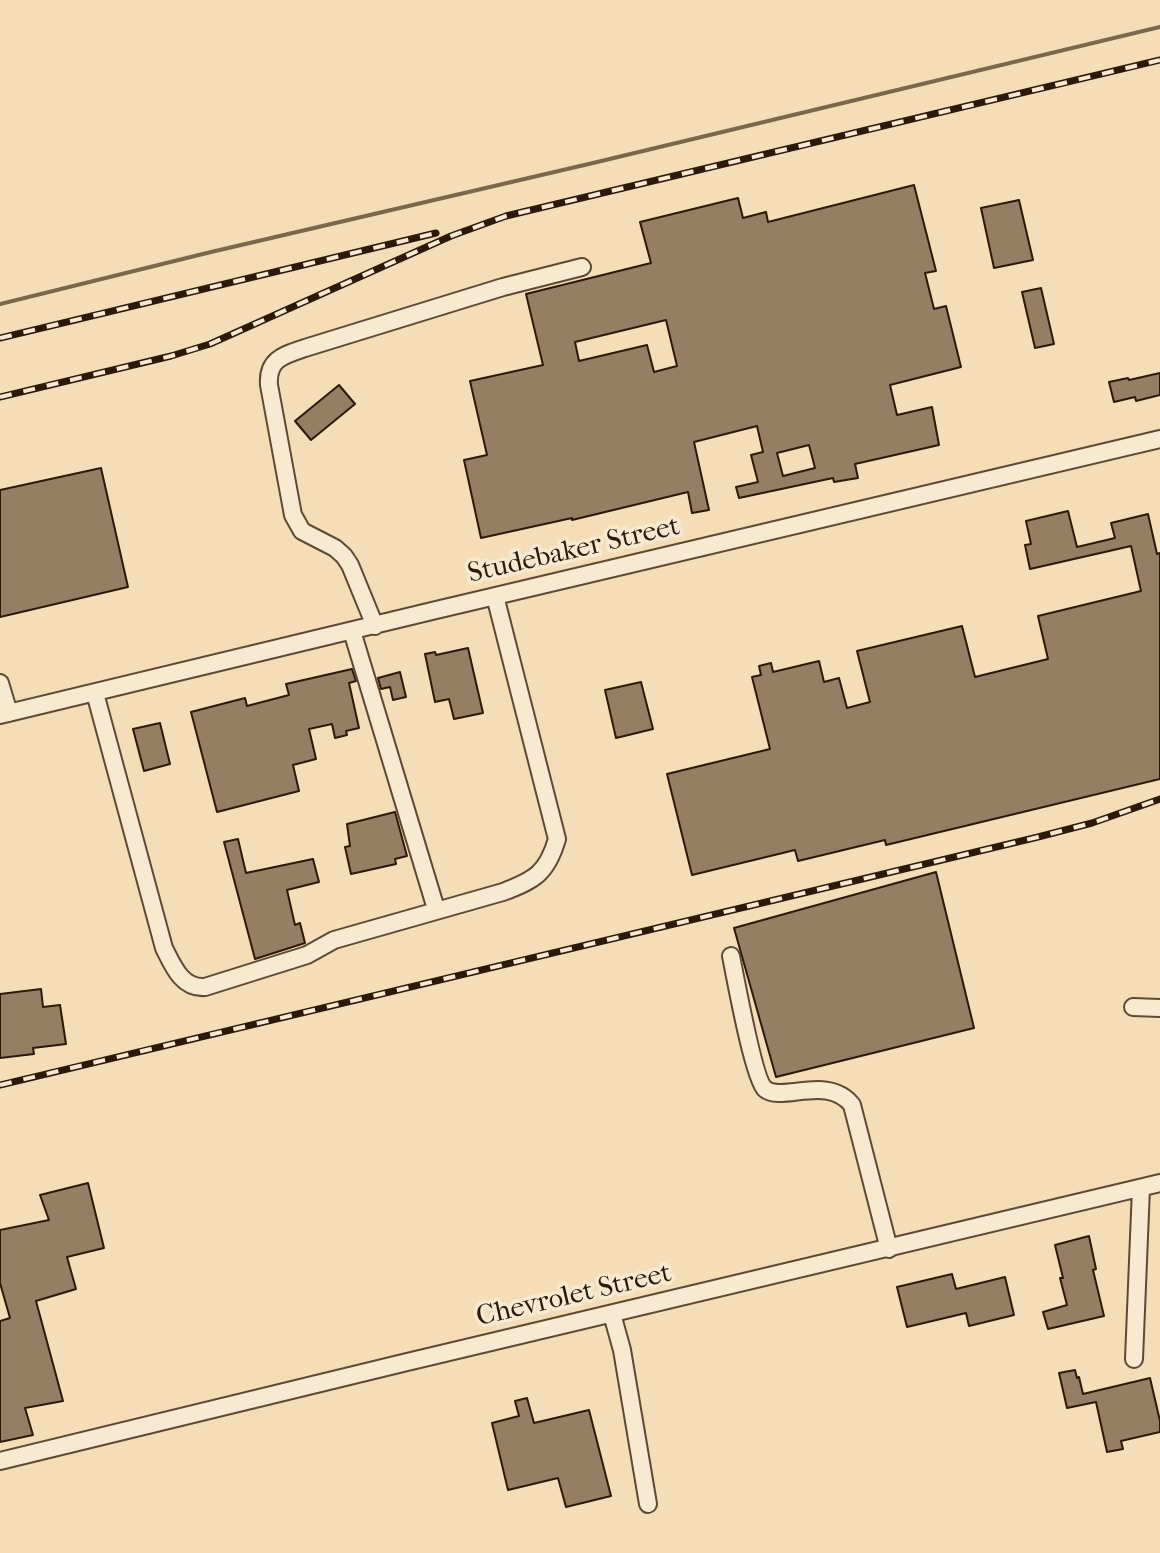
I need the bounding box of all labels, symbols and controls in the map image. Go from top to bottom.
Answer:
street label: Studebaker Street [465,510,683,592]
street label: Chevrolet Street [473,1257,675,1335]

